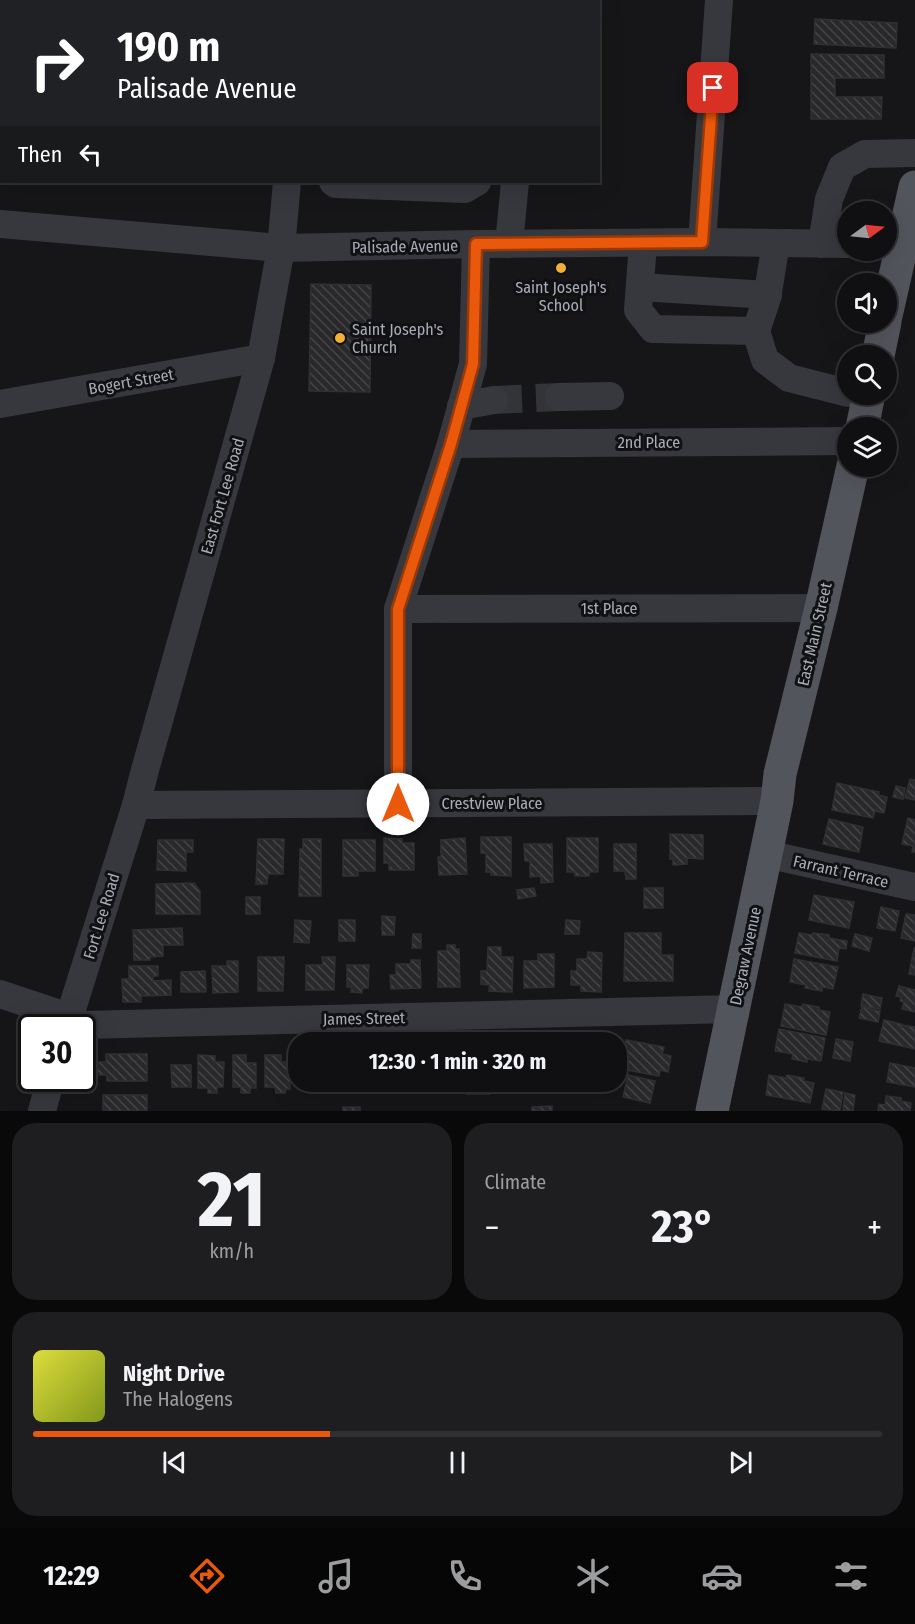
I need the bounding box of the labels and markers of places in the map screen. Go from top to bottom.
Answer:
pin [687,62,738,113]
marker: Saint Joseph's School [554,261,568,275]
place label: Saint Joseph's School [515,278,607,315]
place label: Saint Joseph's Church [352,320,444,357]
marker: Saint Joseph's Church [333,331,347,345]

